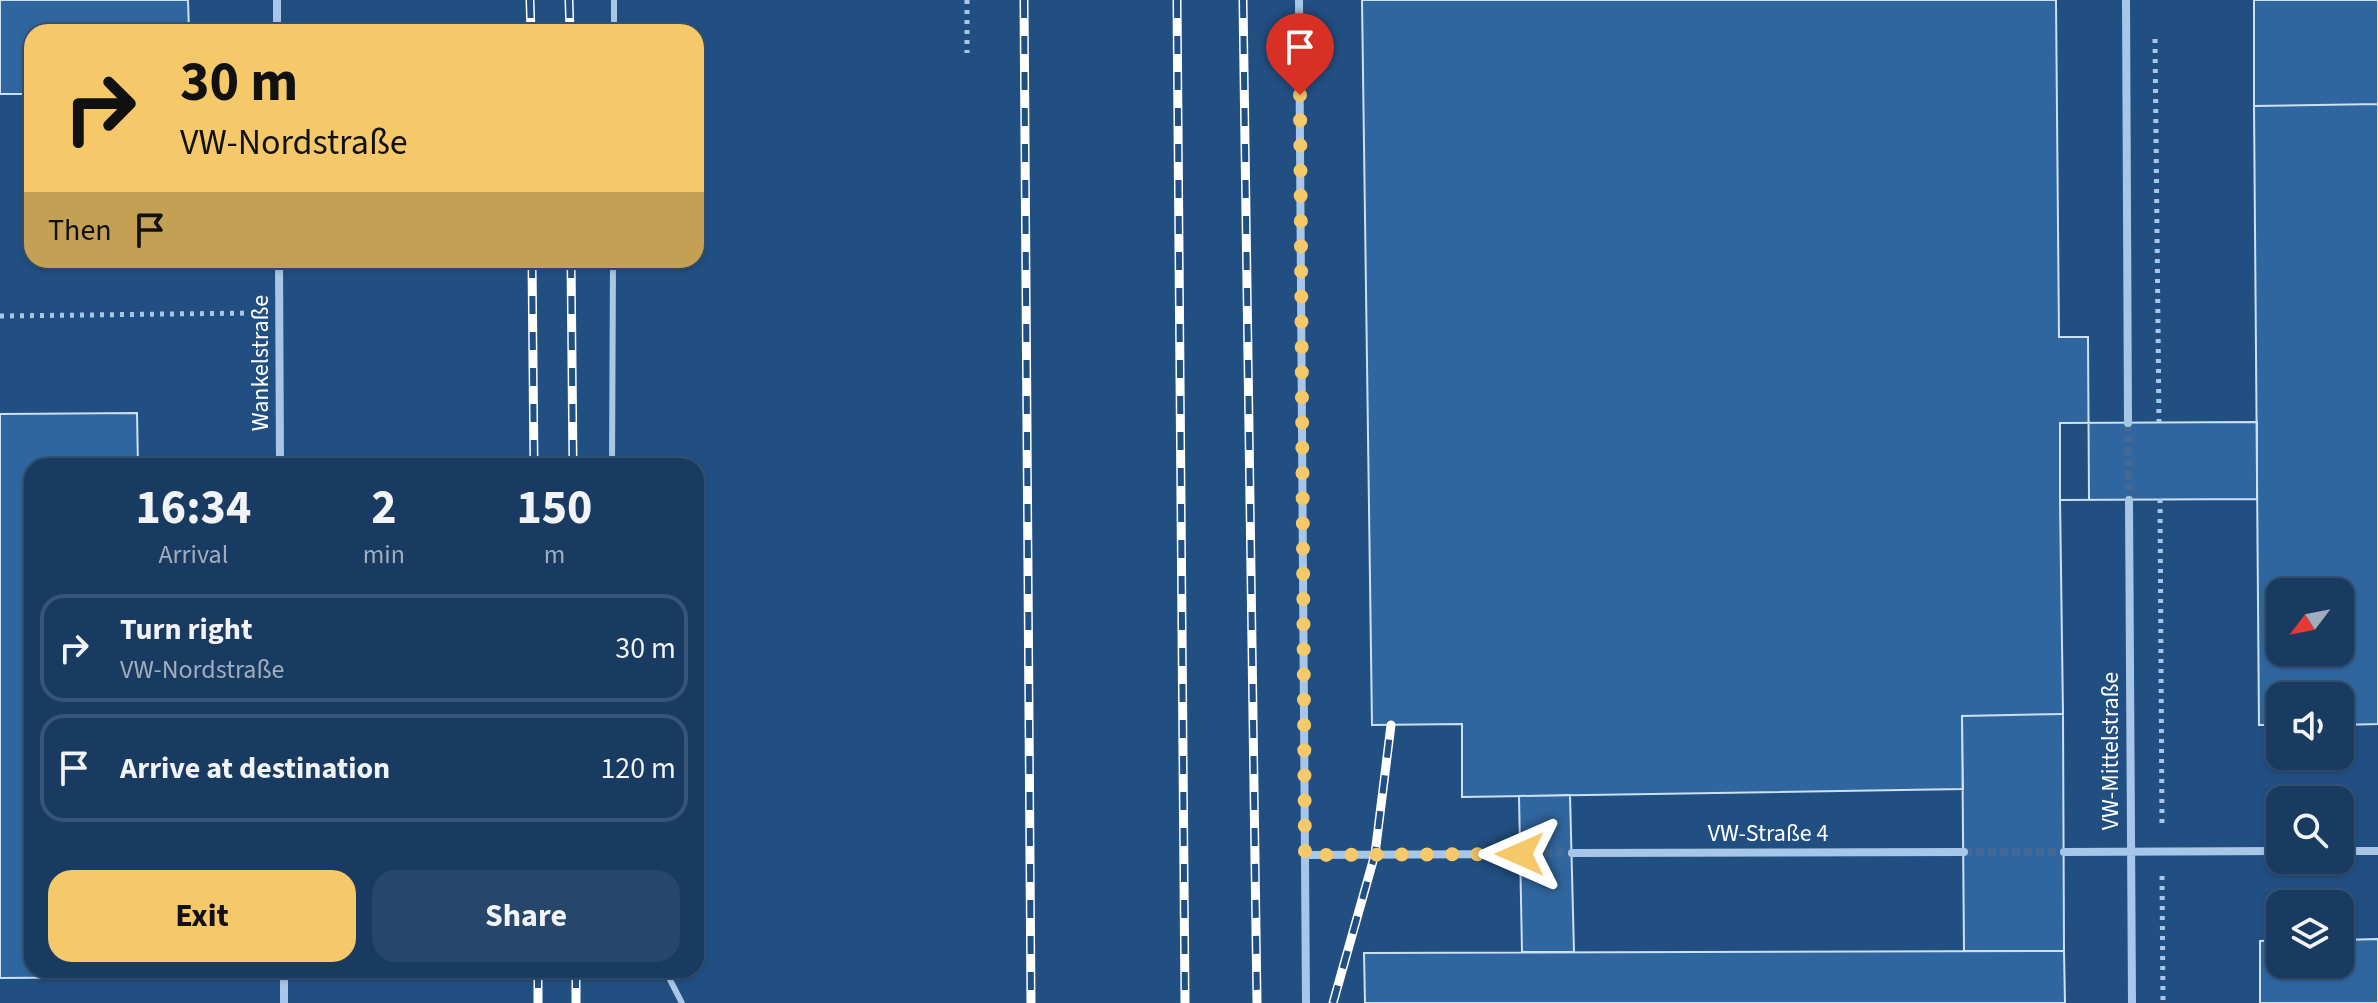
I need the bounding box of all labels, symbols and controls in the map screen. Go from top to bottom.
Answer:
pin [1266,13,1334,95]
icon: arrive [1278,25,1322,69]
text: 30 m [180,43,298,122]
icon: right [48,56,152,160]
text: VW-Nordstraße [180,117,408,168]
icon: arrive [128,208,172,252]
text: Then [48,209,112,252]
street label: Wankelstraße [243,295,278,431]
text: 16:34 [135,474,251,542]
text: 2 [371,474,397,542]
text: 150 [516,474,592,542]
text: Arrival [158,536,228,573]
text: min [363,536,405,573]
text: m [544,536,565,573]
north arrow [2266,578,2354,666]
map controls [2266,578,2354,978]
text: Turn right [120,608,252,651]
icon: right [52,626,96,670]
text: 30 m [615,627,676,670]
text: VW-Nordstraße [120,651,284,688]
street label: VW-Mittelstraße [2093,672,2128,830]
button: sound [2266,682,2354,770]
icon: arrive [52,746,96,790]
text: Arrive at destination [120,747,390,790]
text: 120 m [600,747,676,790]
button: search [2266,786,2354,874]
position arrow [1478,812,1562,896]
street label: VW-Straße 4 [1708,816,1828,851]
button: Exit [48,870,356,962]
button: Share [372,870,680,962]
button: layers [2266,890,2354,978]

